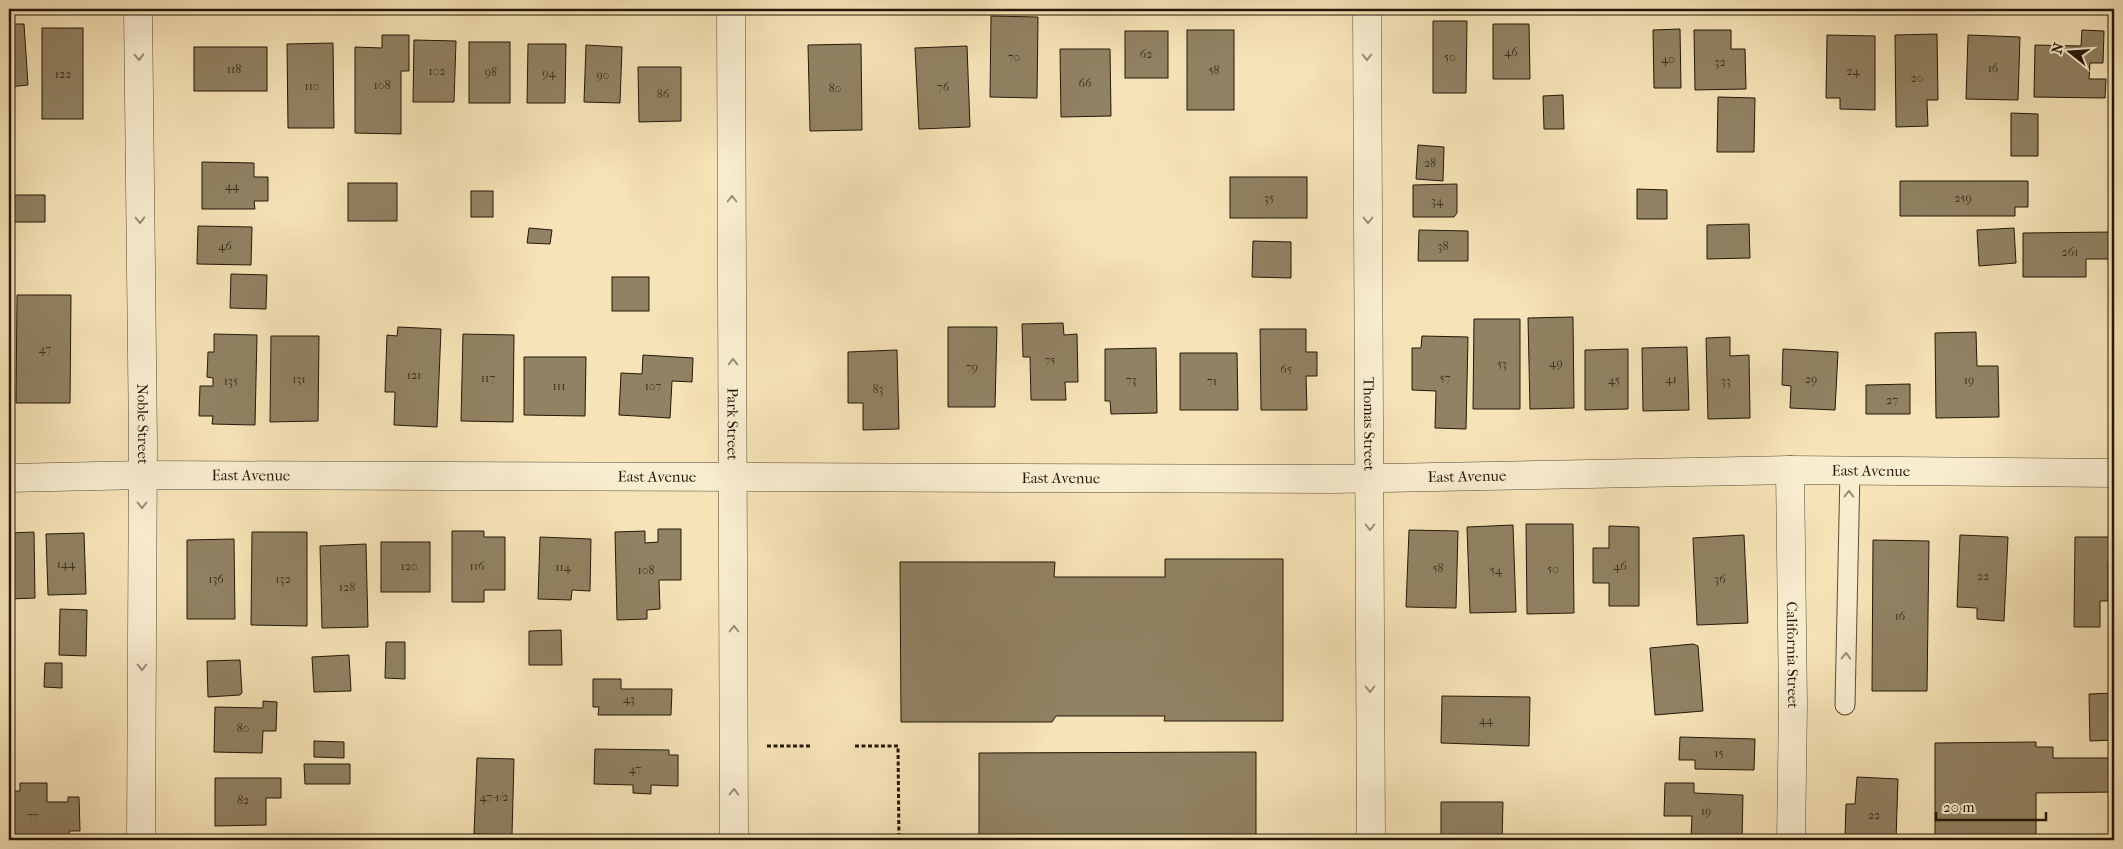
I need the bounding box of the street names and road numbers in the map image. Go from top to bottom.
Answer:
street label: Thomas Street [1360,377,1378,472]
street label: Noble Street [133,384,152,465]
street label: Park Street [723,388,742,461]
street label: East Avenue [1831,461,1911,480]
street label: East Avenue [212,466,291,484]
street label: East Avenue [1427,467,1507,486]
street label: East Avenue [618,468,697,486]
street label: East Avenue [1022,469,1101,487]
street label: California Street [1783,601,1802,709]

